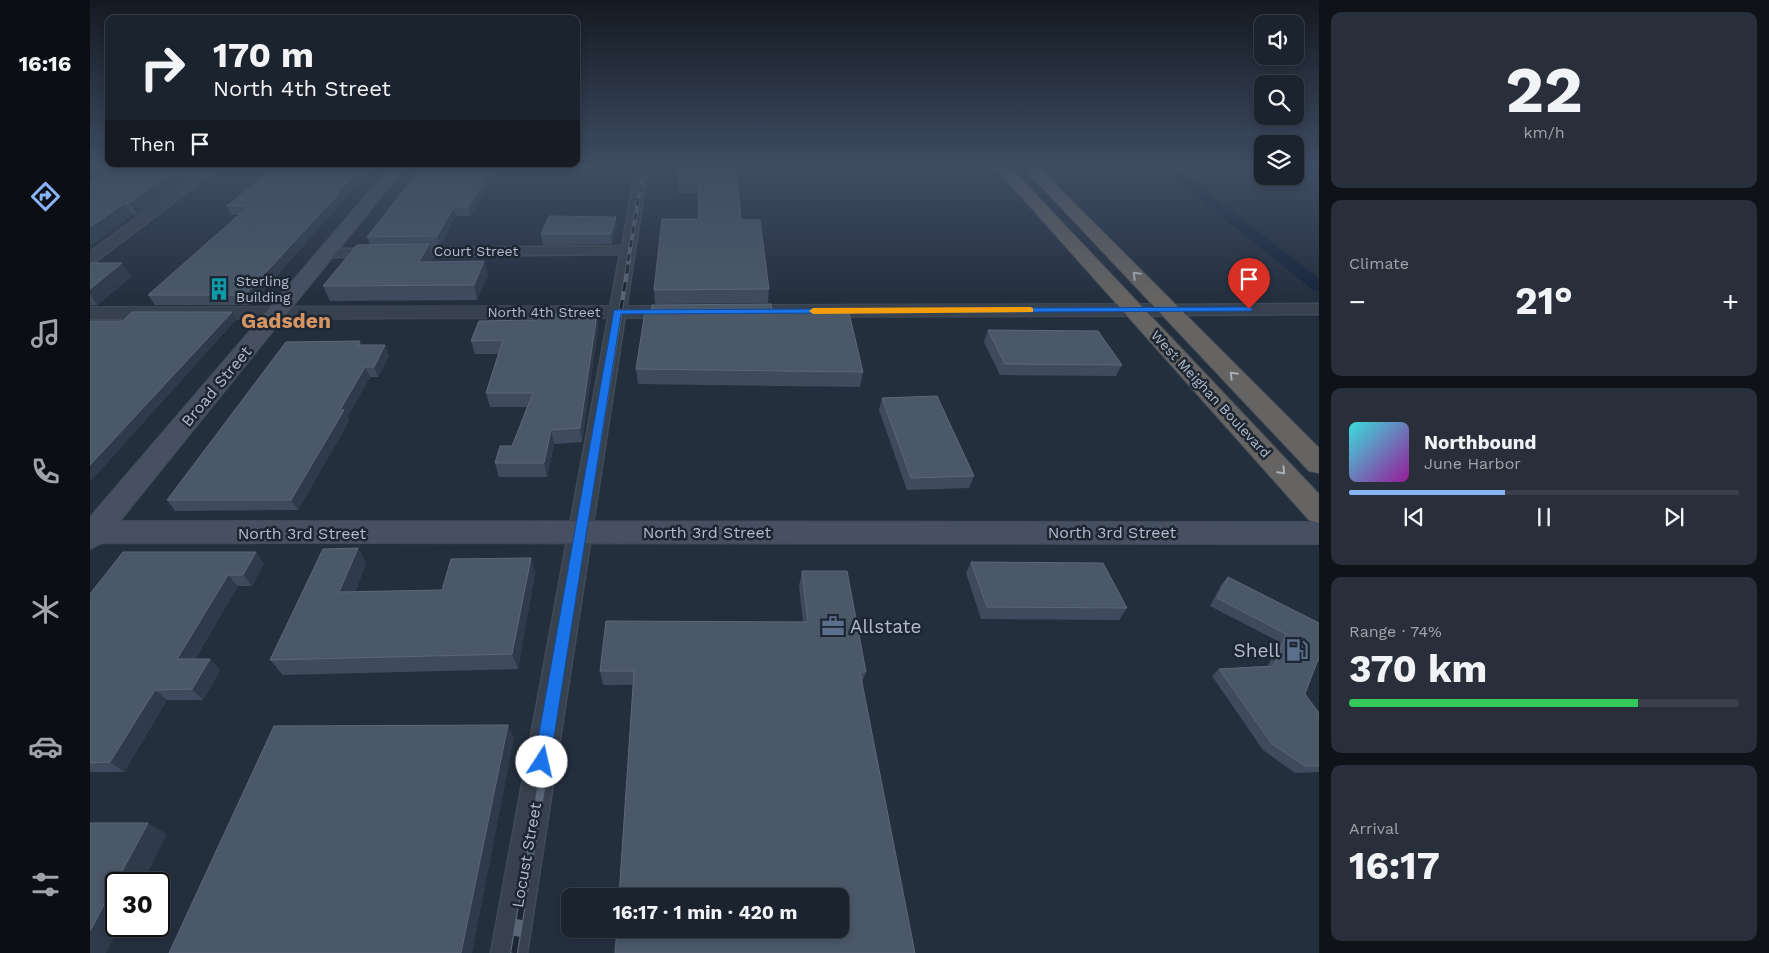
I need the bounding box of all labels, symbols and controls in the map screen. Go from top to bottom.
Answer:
map controls [1254,15,1304,185]
button: sound [1254,15,1304,65]
text: 170 m [213,34,314,76]
icon: right [130,35,195,100]
text: 16:16 [19,51,71,76]
text: 22 [1505,52,1583,128]
button: search [1254,75,1304,125]
text: North 4th Street [213,76,391,101]
text: km/h [1523,123,1565,142]
icon: arrive [186,130,214,158]
text: Then [130,133,176,156]
button: layers [1254,135,1304,185]
icon: directions [28,179,63,214]
street label: Court Street [434,243,518,259]
text: Climate [1349,254,1409,273]
pin [1228,258,1270,309]
icon: arrive [1235,265,1263,293]
one-way arrow [1133,272,1142,281]
place label: Sterling Building [236,273,291,305]
building icon: Sterling Building [206,276,232,302]
text: 21° [1515,279,1573,323]
text: − [1349,285,1366,318]
text: + [1722,285,1739,318]
street label: North 4th Street [487,304,601,320]
district label: Gadsden [241,308,331,333]
icon: music [28,316,63,351]
street label: West Meighan Boulevard [1148,327,1274,461]
street label: Broad Street [177,342,256,430]
one-way arrow [1230,371,1239,380]
text: Northbound [1424,431,1536,454]
icon: phone [28,454,63,489]
text: June Harbor [1424,454,1521,473]
one-way arrow [1276,465,1285,474]
icon: previous [1400,503,1428,531]
icon: pause [1530,503,1558,531]
icon: next [1660,503,1688,531]
street label: North 3rd Street [643,523,772,542]
street label: North 3rd Street [1048,523,1177,542]
street label: North 3rd Street [238,524,367,543]
icon: climate [28,592,63,627]
office icon: Allstate [820,613,846,639]
place label: Allstate [850,615,921,638]
text: Range · 74% [1349,622,1442,641]
fuel station icon: Shell [1284,637,1310,663]
place label: Shell [1233,639,1280,662]
text: 370 km [1349,647,1487,691]
icon: car [28,729,63,764]
position arrow [515,735,567,787]
street label: Locust Street [508,801,545,909]
text: Arrival [1349,819,1399,838]
text: 16:17 [1349,844,1440,888]
icon: filters [28,867,63,902]
speed limit sign: 30 [105,872,170,937]
text: 16:17 · 1 min · 420 m [613,901,797,924]

